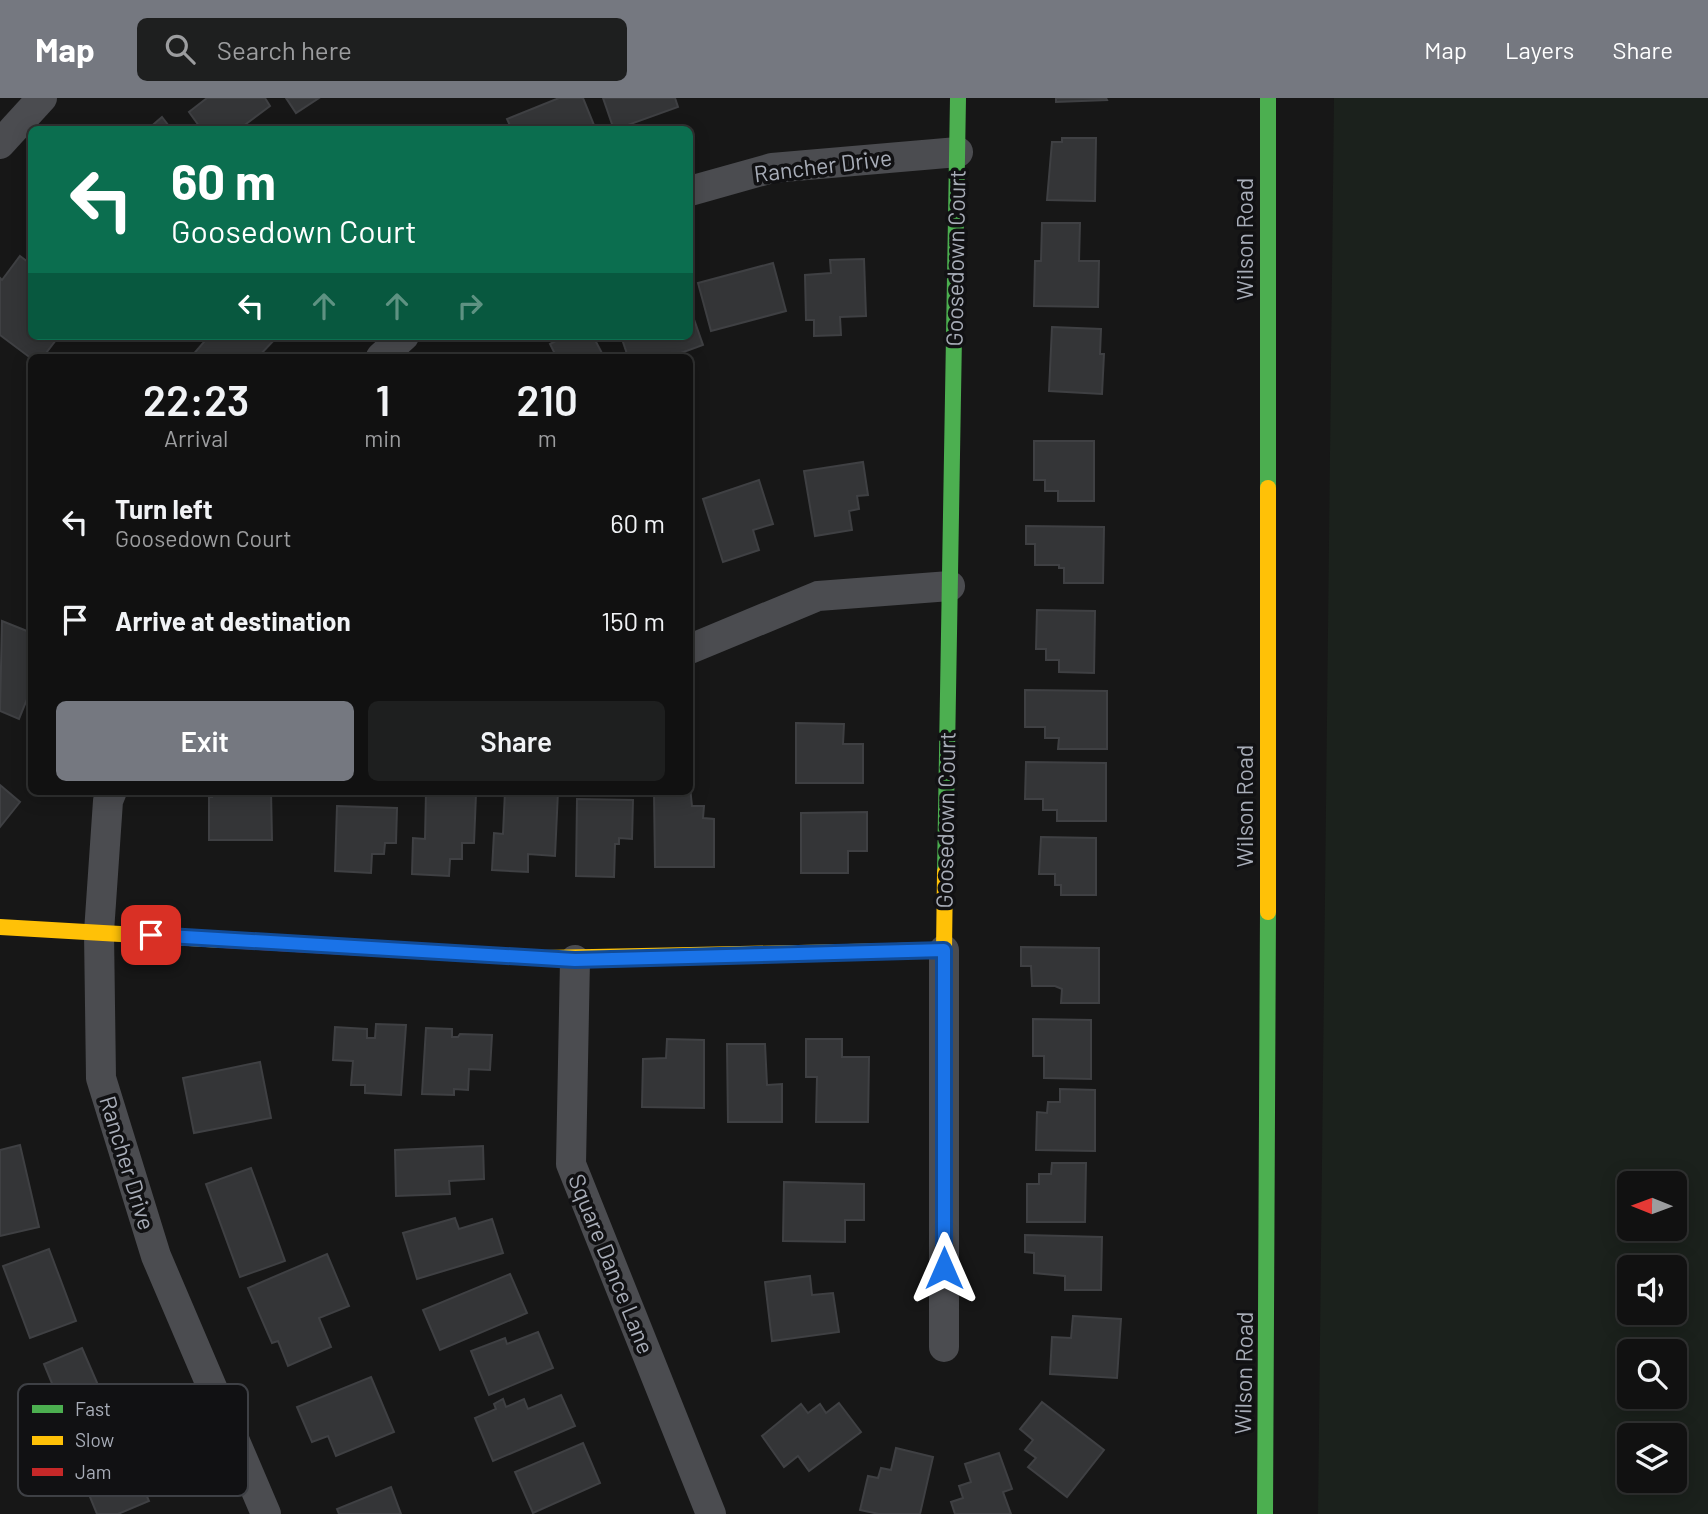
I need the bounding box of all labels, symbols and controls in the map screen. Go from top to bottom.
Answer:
search box [137,18,627,81]
text: Map [35,29,95,69]
icon: search [161,30,199,68]
text: Search here [217,34,352,65]
text: Map [1424,35,1467,64]
text: Layers [1505,35,1574,64]
text: Share [1612,35,1673,64]
street label: Rancher Drive [752,143,893,187]
text: 60 m [171,151,276,210]
icon: left [56,154,147,245]
street label: Goosedown Court [939,169,971,346]
street label: Wilson Road [1230,178,1258,300]
text: Goosedown Court [171,211,417,249]
icon: left [232,287,270,325]
icon: ahead [305,287,343,325]
icon: ahead [378,287,416,325]
icon: right [451,287,489,325]
text: 22:23 [143,374,249,424]
text: 1 [375,374,390,424]
text: 210 [517,374,578,424]
text: Arrival [164,424,228,452]
text: min [364,424,402,452]
text: m [538,424,557,452]
text: Turn left [115,493,213,524]
icon: left [56,503,94,541]
text: 60 m [610,507,665,538]
text: Goosedown Court [115,524,292,552]
icon: arrive [56,601,94,639]
text: Arrive at destination [115,605,351,636]
text: 150 m [601,605,665,636]
button: Exit [56,701,354,781]
button: Share [368,701,665,781]
street label: Goosedown Court [929,731,961,908]
street label: Wilson Road [1230,745,1258,867]
pin [121,905,181,965]
icon: arrive [132,916,170,954]
street label: Rancher Drive [94,1092,162,1233]
street label: Square Dance Lane [563,1170,661,1358]
north arrow [1617,1171,1687,1241]
map controls [1617,1171,1687,1493]
position arrow [907,1231,981,1305]
button: sound [1617,1255,1687,1325]
street label: Wilson Road [1228,1311,1258,1435]
button: search [1617,1339,1687,1409]
legend [18,1384,248,1496]
text: Fast [75,1397,111,1420]
button: layers [1617,1423,1687,1493]
text: Slow [75,1428,114,1451]
text: Jam [75,1460,111,1483]

